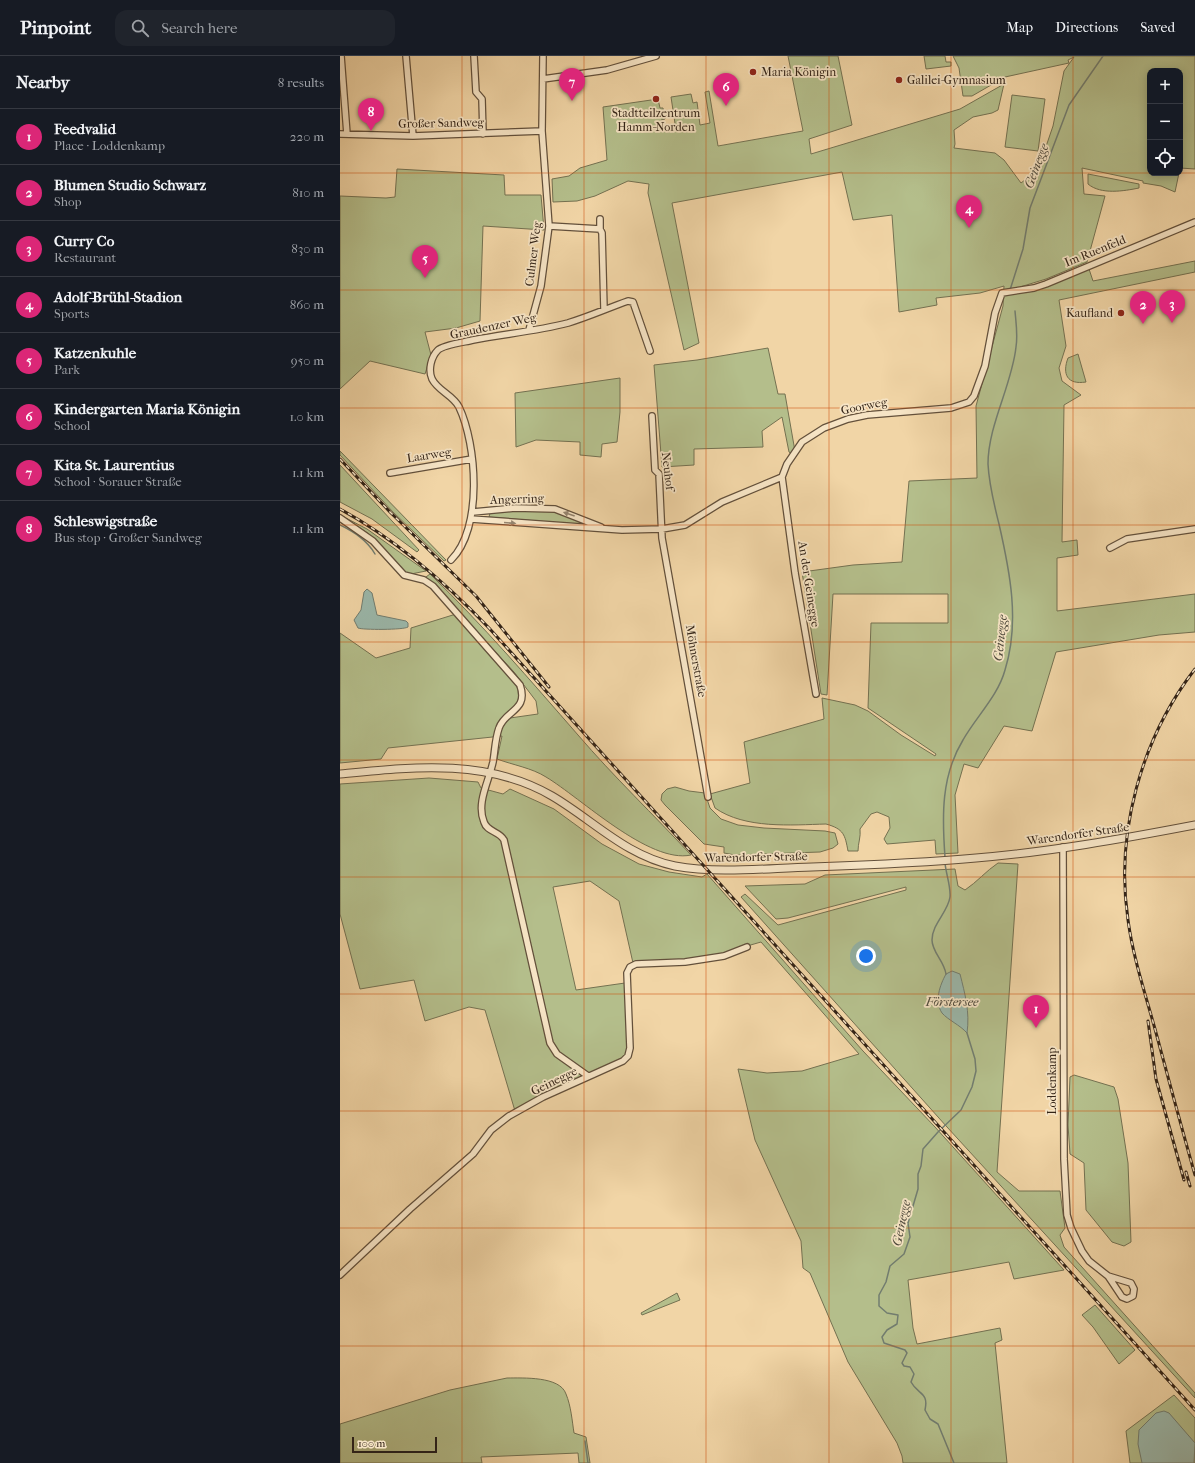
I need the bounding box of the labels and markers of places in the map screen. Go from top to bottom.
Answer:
place label: Maria Königin [761,65,836,79]
marker: Maria Königin [748,67,758,77]
pin: 7 [559,68,585,101]
pin: 6 [713,73,739,106]
place label: Galilei-Gymnasium [907,73,1006,87]
marker: Galilei-Gymnasium [894,75,904,85]
marker: Stadtteilzentrum Hamm-Norden [651,94,661,104]
pin: 8 [358,98,384,131]
place label: Stadtteilzentrum Hamm-Norden [612,106,700,134]
pin: 4 [956,195,982,228]
pin: 5 [412,245,438,278]
pin: 3 [1159,290,1185,323]
pin: 2 [1130,291,1156,324]
place label: Kaufland [1066,306,1113,320]
marker: Kaufland [1116,308,1126,318]
pin: 1 [1023,995,1049,1028]

